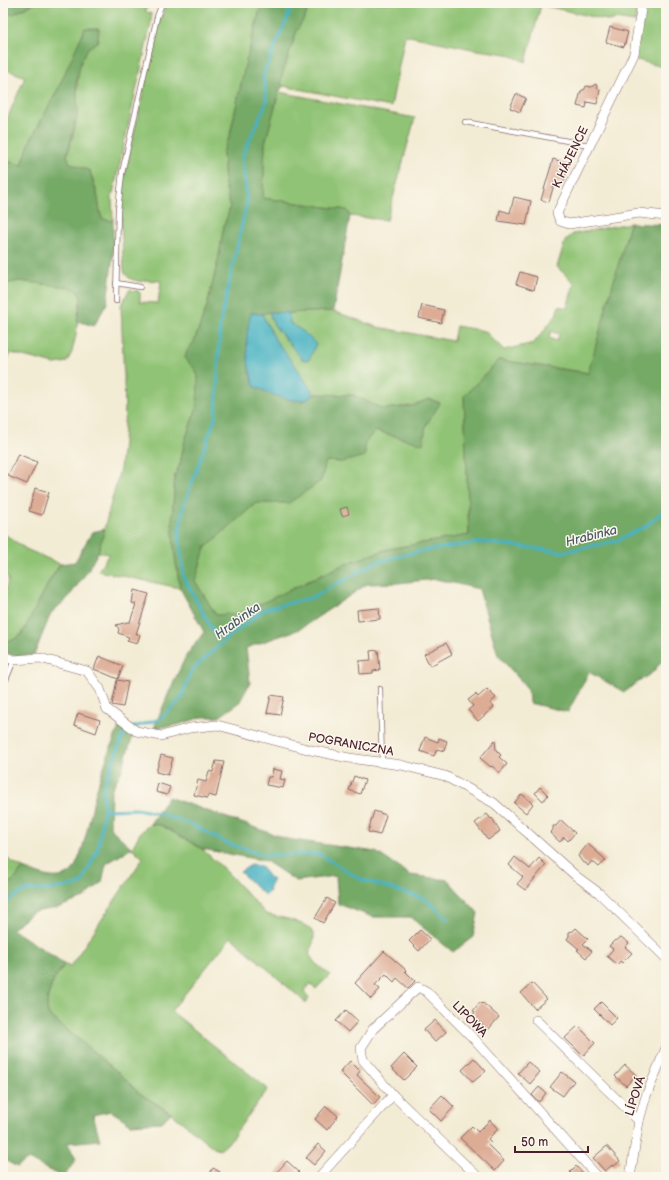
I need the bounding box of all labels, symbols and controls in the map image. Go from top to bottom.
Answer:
street label: K HÁJENCE [547,123,592,191]
water label: Hrabinka [564,522,619,550]
water label: Hrabinka [212,599,263,643]
street label: POGRANICZNA [307,730,395,759]
street label: LIPOWA [449,998,491,1041]
street label: LÍPOVÁ [620,1073,649,1118]
scale bar [515,1128,588,1154]
text: 50 m [521,1135,548,1150]

